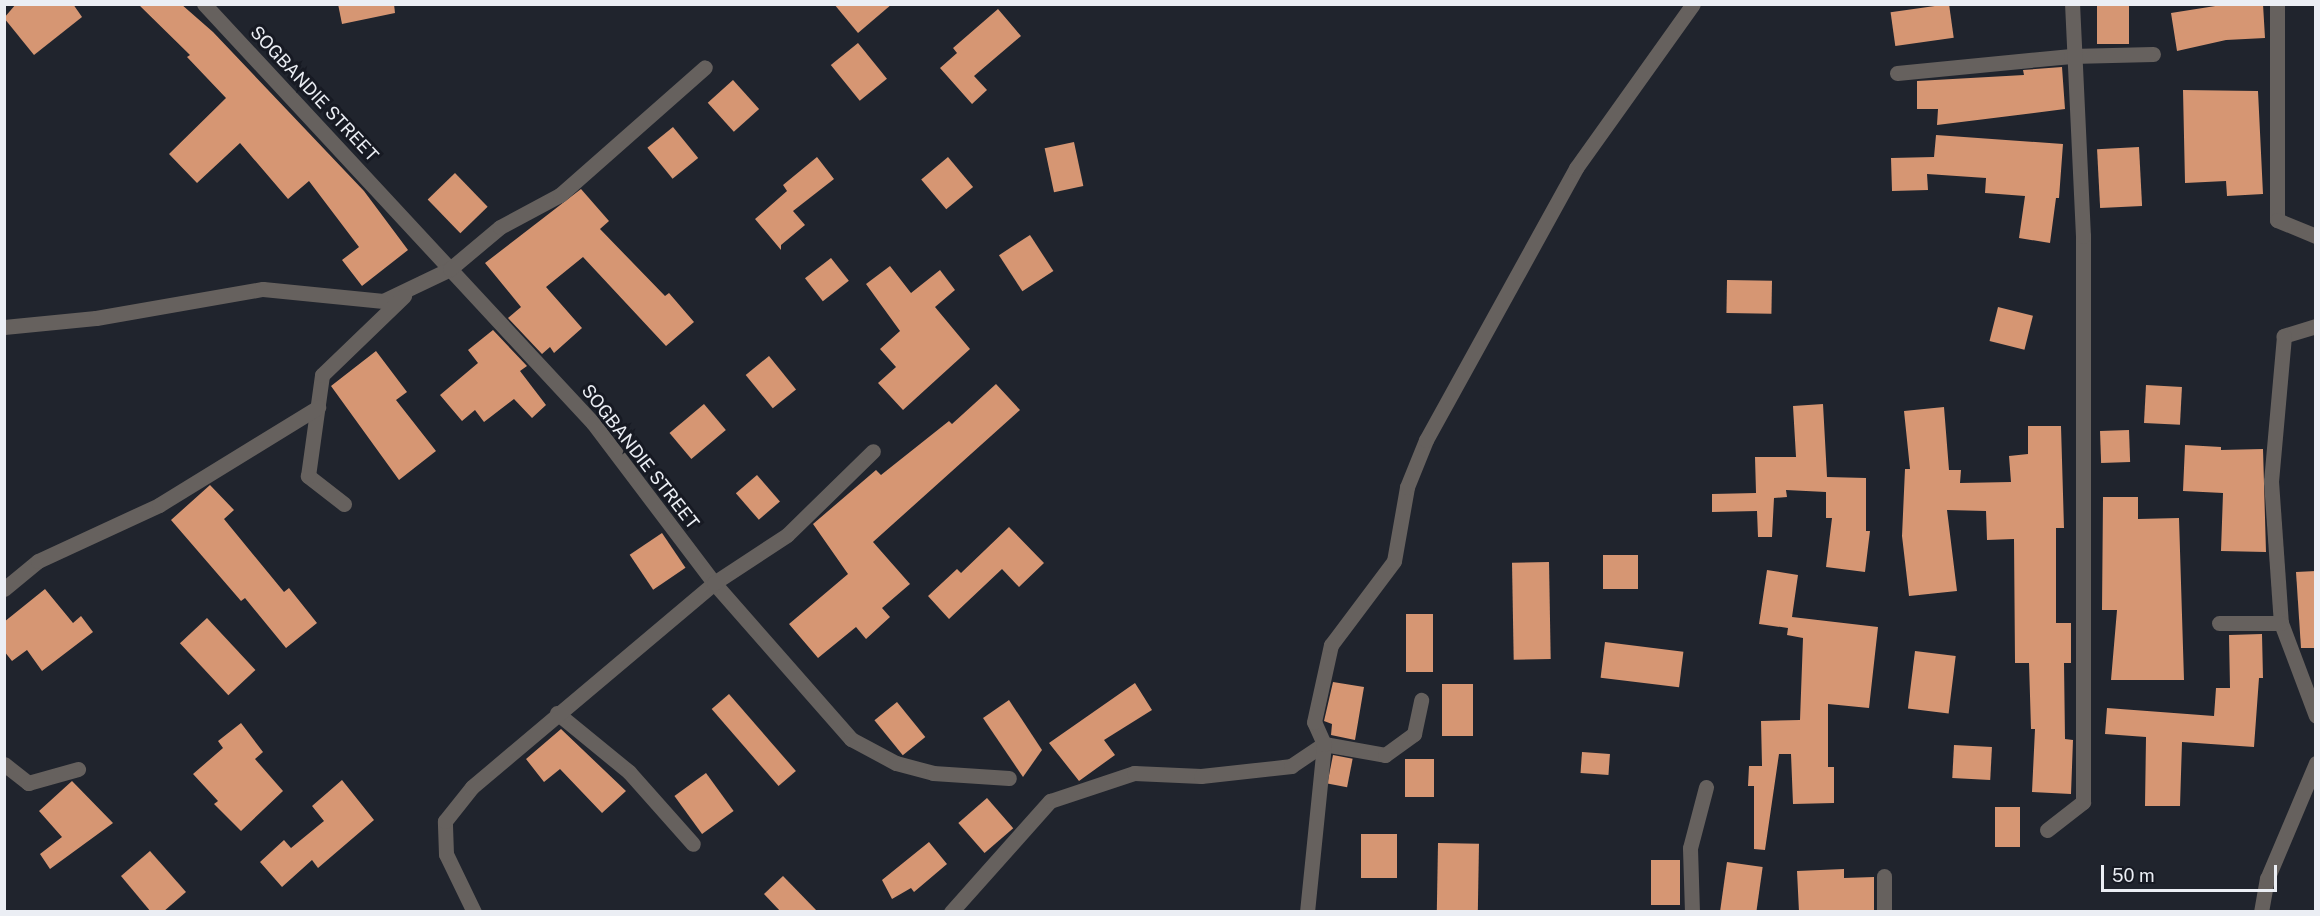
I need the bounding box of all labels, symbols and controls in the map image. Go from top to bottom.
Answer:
street label: SOGBANDIE STREET [246,22,382,166]
street label: SOGBANDIE STREET [577,380,703,534]
scale bar [2104,853,2280,891]
text: 50 m [2112,865,2155,886]

